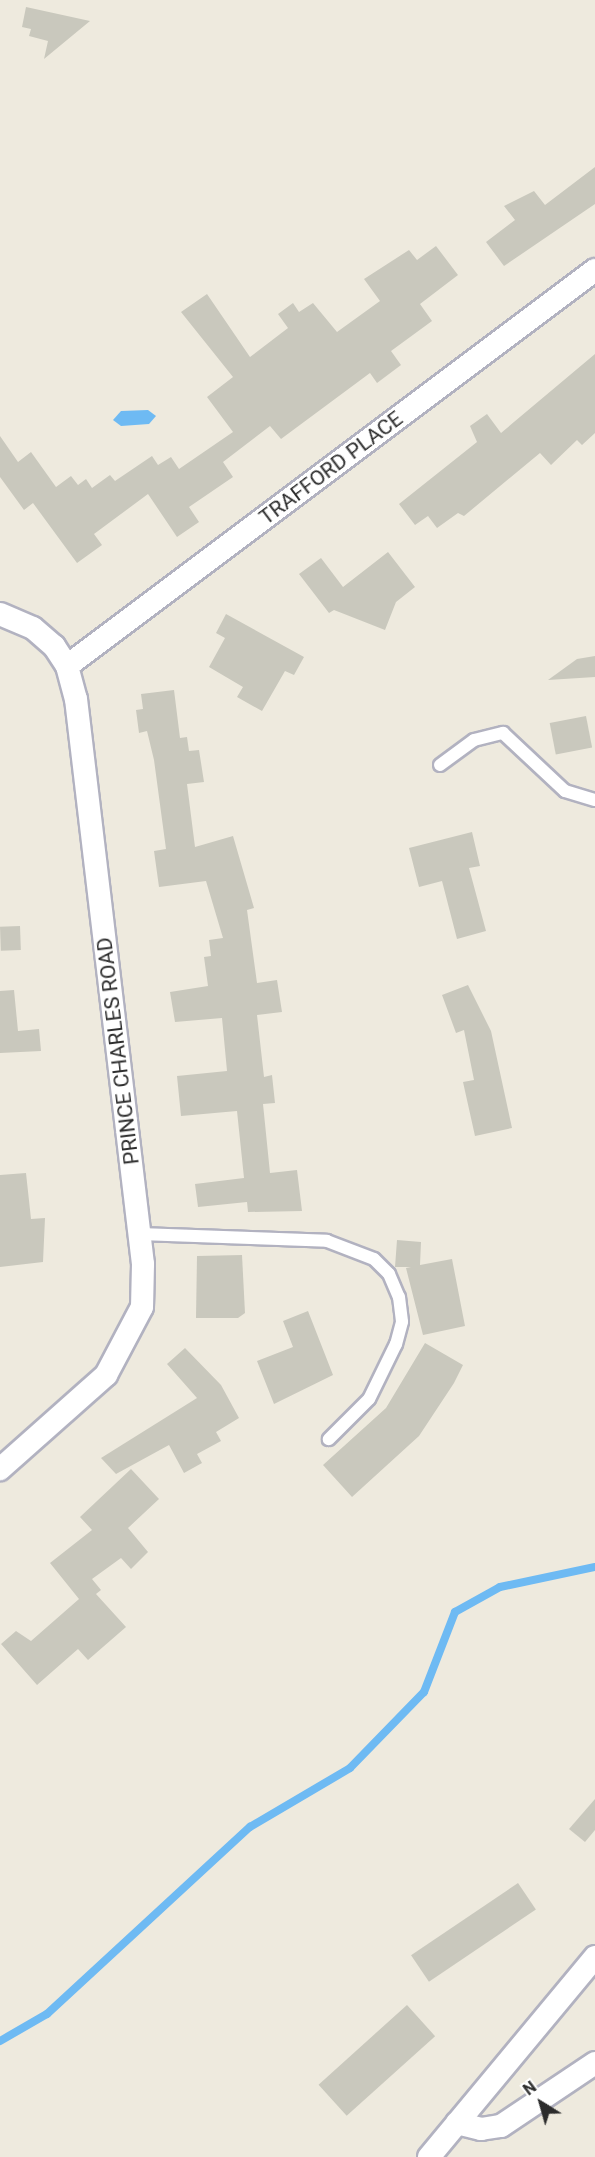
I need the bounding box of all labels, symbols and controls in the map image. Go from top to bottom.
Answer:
street label: TRAFFORD PLACE [254,406,408,530]
street label: PRINCE CHARLES ROAD [92,936,144,1166]
north arrow [511,2073,571,2133]
text: N [520,2077,540,2099]

